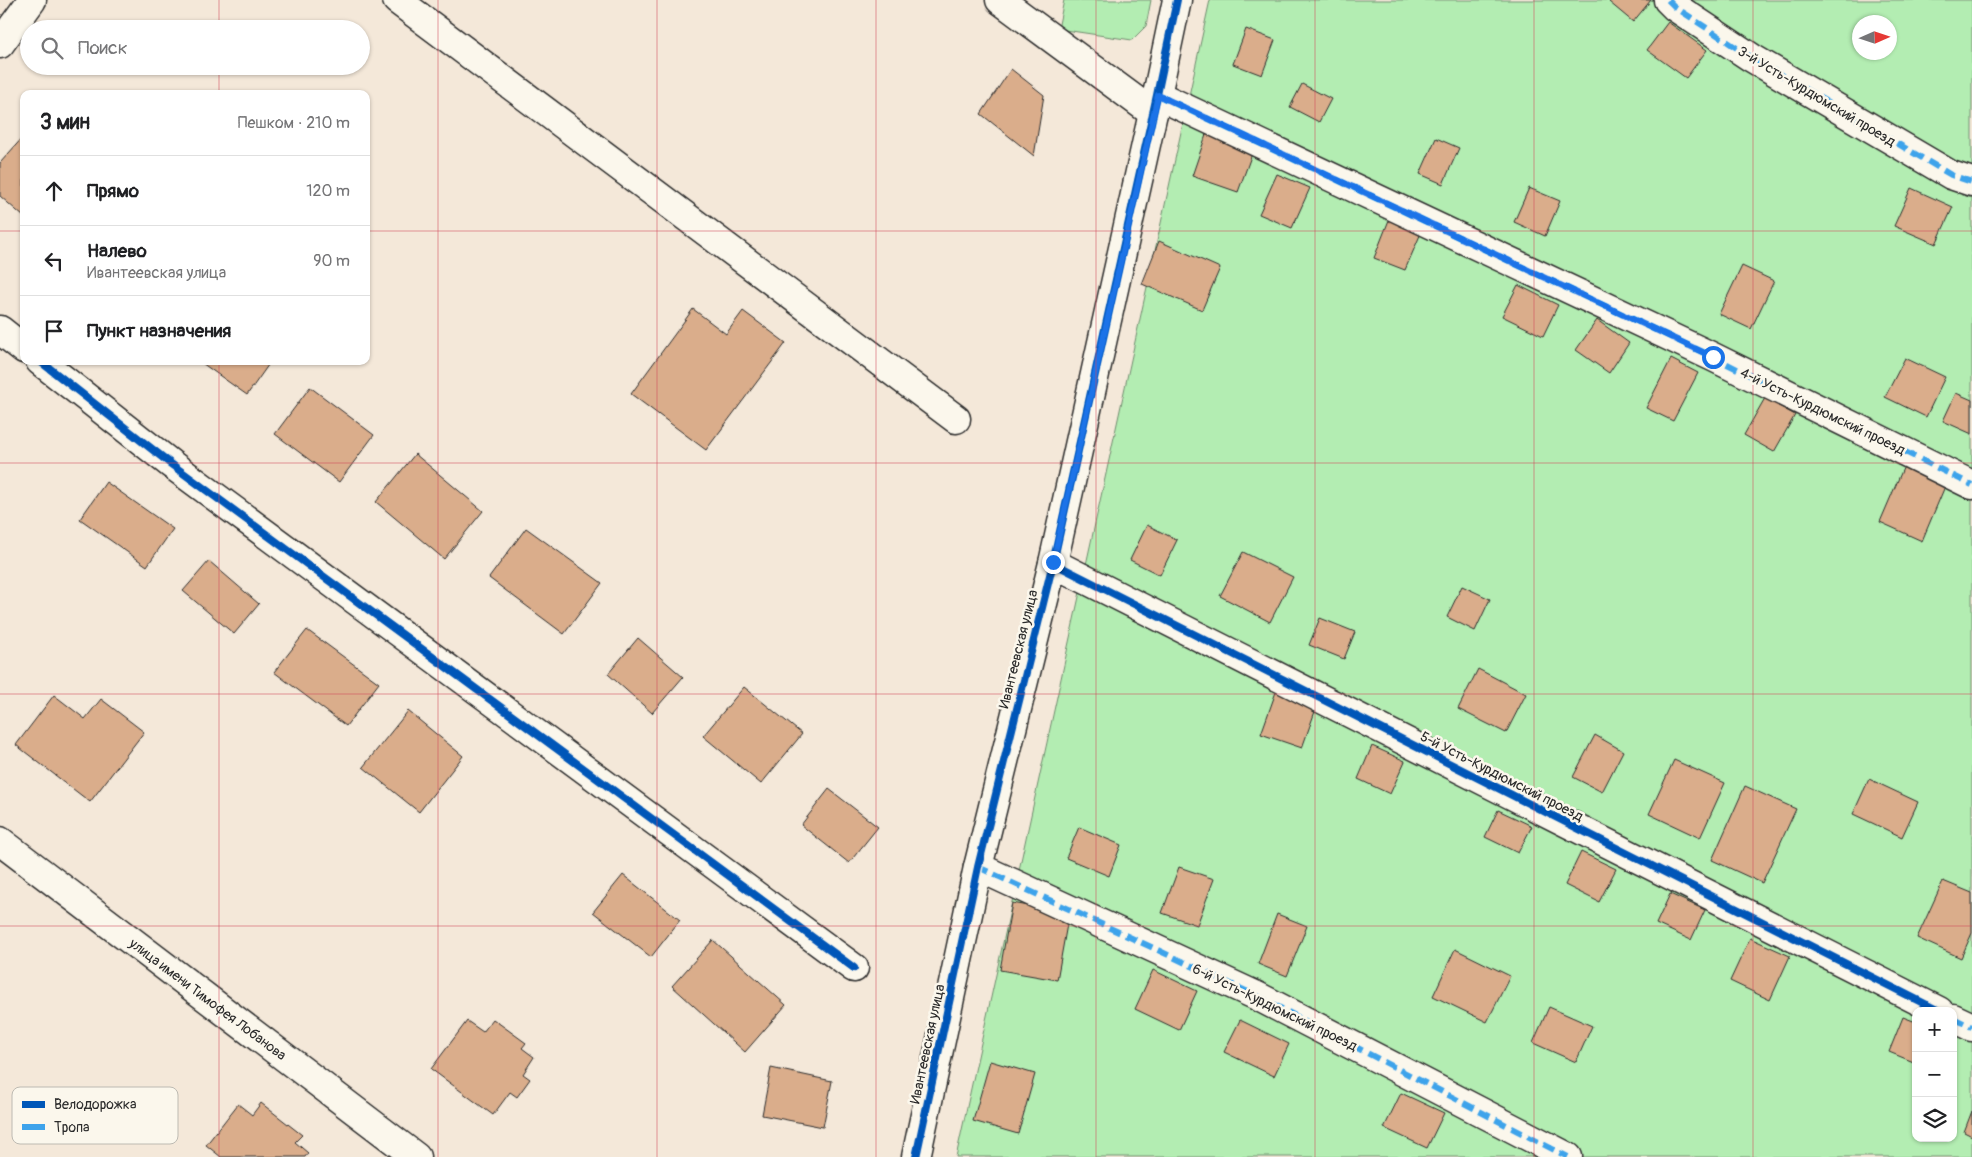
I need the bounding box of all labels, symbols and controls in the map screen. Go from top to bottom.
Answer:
north arrow [1852,15,1897,60]
search box [20,20,370,75]
icon: search [38,34,66,62]
text: Поиск [78,36,128,60]
street label: 3-й Усть-Курдюмский проезд [1735,43,1899,151]
text: 3 мин [40,109,90,136]
text: Пешком · 210 m [238,113,350,133]
icon: ahead [40,177,68,205]
text: Прямо [87,179,139,203]
text: 120 m [306,181,350,201]
text: Налево [87,239,147,263]
icon: left [40,247,68,275]
text: 90 m [313,251,350,271]
text: Ивантеевская улица [87,263,226,283]
icon: arrive [40,317,68,345]
text: Пункт назначения [87,319,231,343]
route start [1702,346,1725,369]
street label: 4-й Усть-Курдюмский проезд [1738,364,1909,459]
route end [1042,551,1065,574]
street label: Ивантеевская улица [996,588,1041,710]
street label: 5-й Усть-Курдюмский проезд [1417,728,1587,825]
street label: улица имени Тимофея Лобанова [125,934,289,1064]
street label: 6-й Усть-Курдюмский проезд [1190,960,1361,1055]
street label: Ивантеевская улица [907,983,948,1105]
map controls [1912,1007,1957,1142]
button: + [1912,1007,1957,1052]
button: − [1912,1052,1957,1097]
legend [12,1087,178,1144]
text: Велодорожка [54,1096,136,1113]
button: layers [1912,1097,1957,1142]
text: Тропа [54,1119,90,1136]

